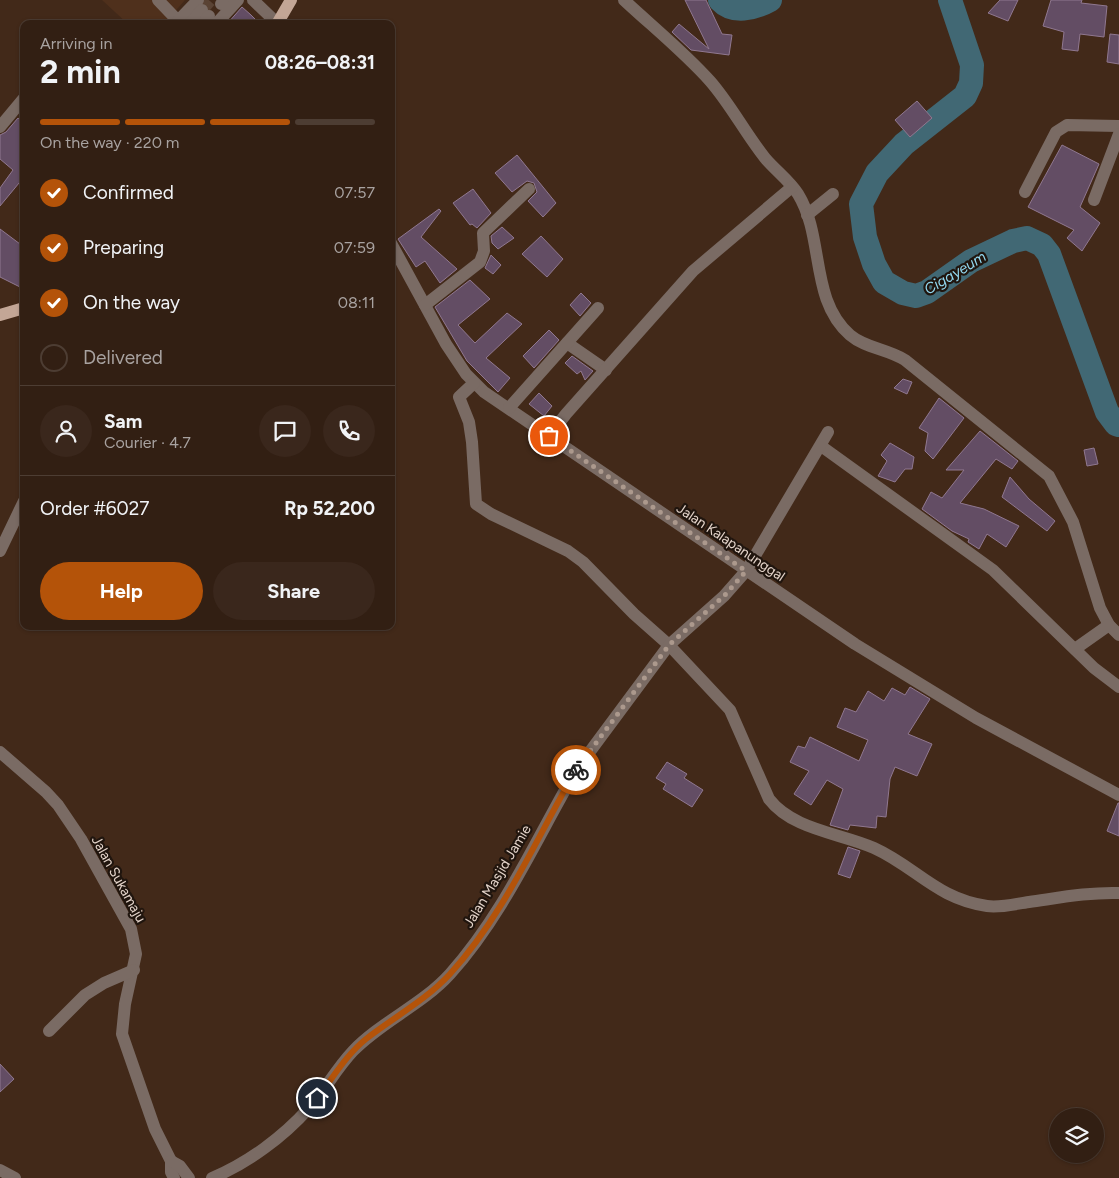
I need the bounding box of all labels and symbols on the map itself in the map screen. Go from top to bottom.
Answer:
water label: Cigayeum [921,247,989,298]
pin [528,415,570,457]
street label: Jalan Kalapanunggal [673,500,788,585]
courier [551,745,601,795]
street label: Jalan Masjid Jamie [460,821,535,931]
street label: Jalan Sukamaju [88,833,149,926]
pin [296,1077,338,1119]

